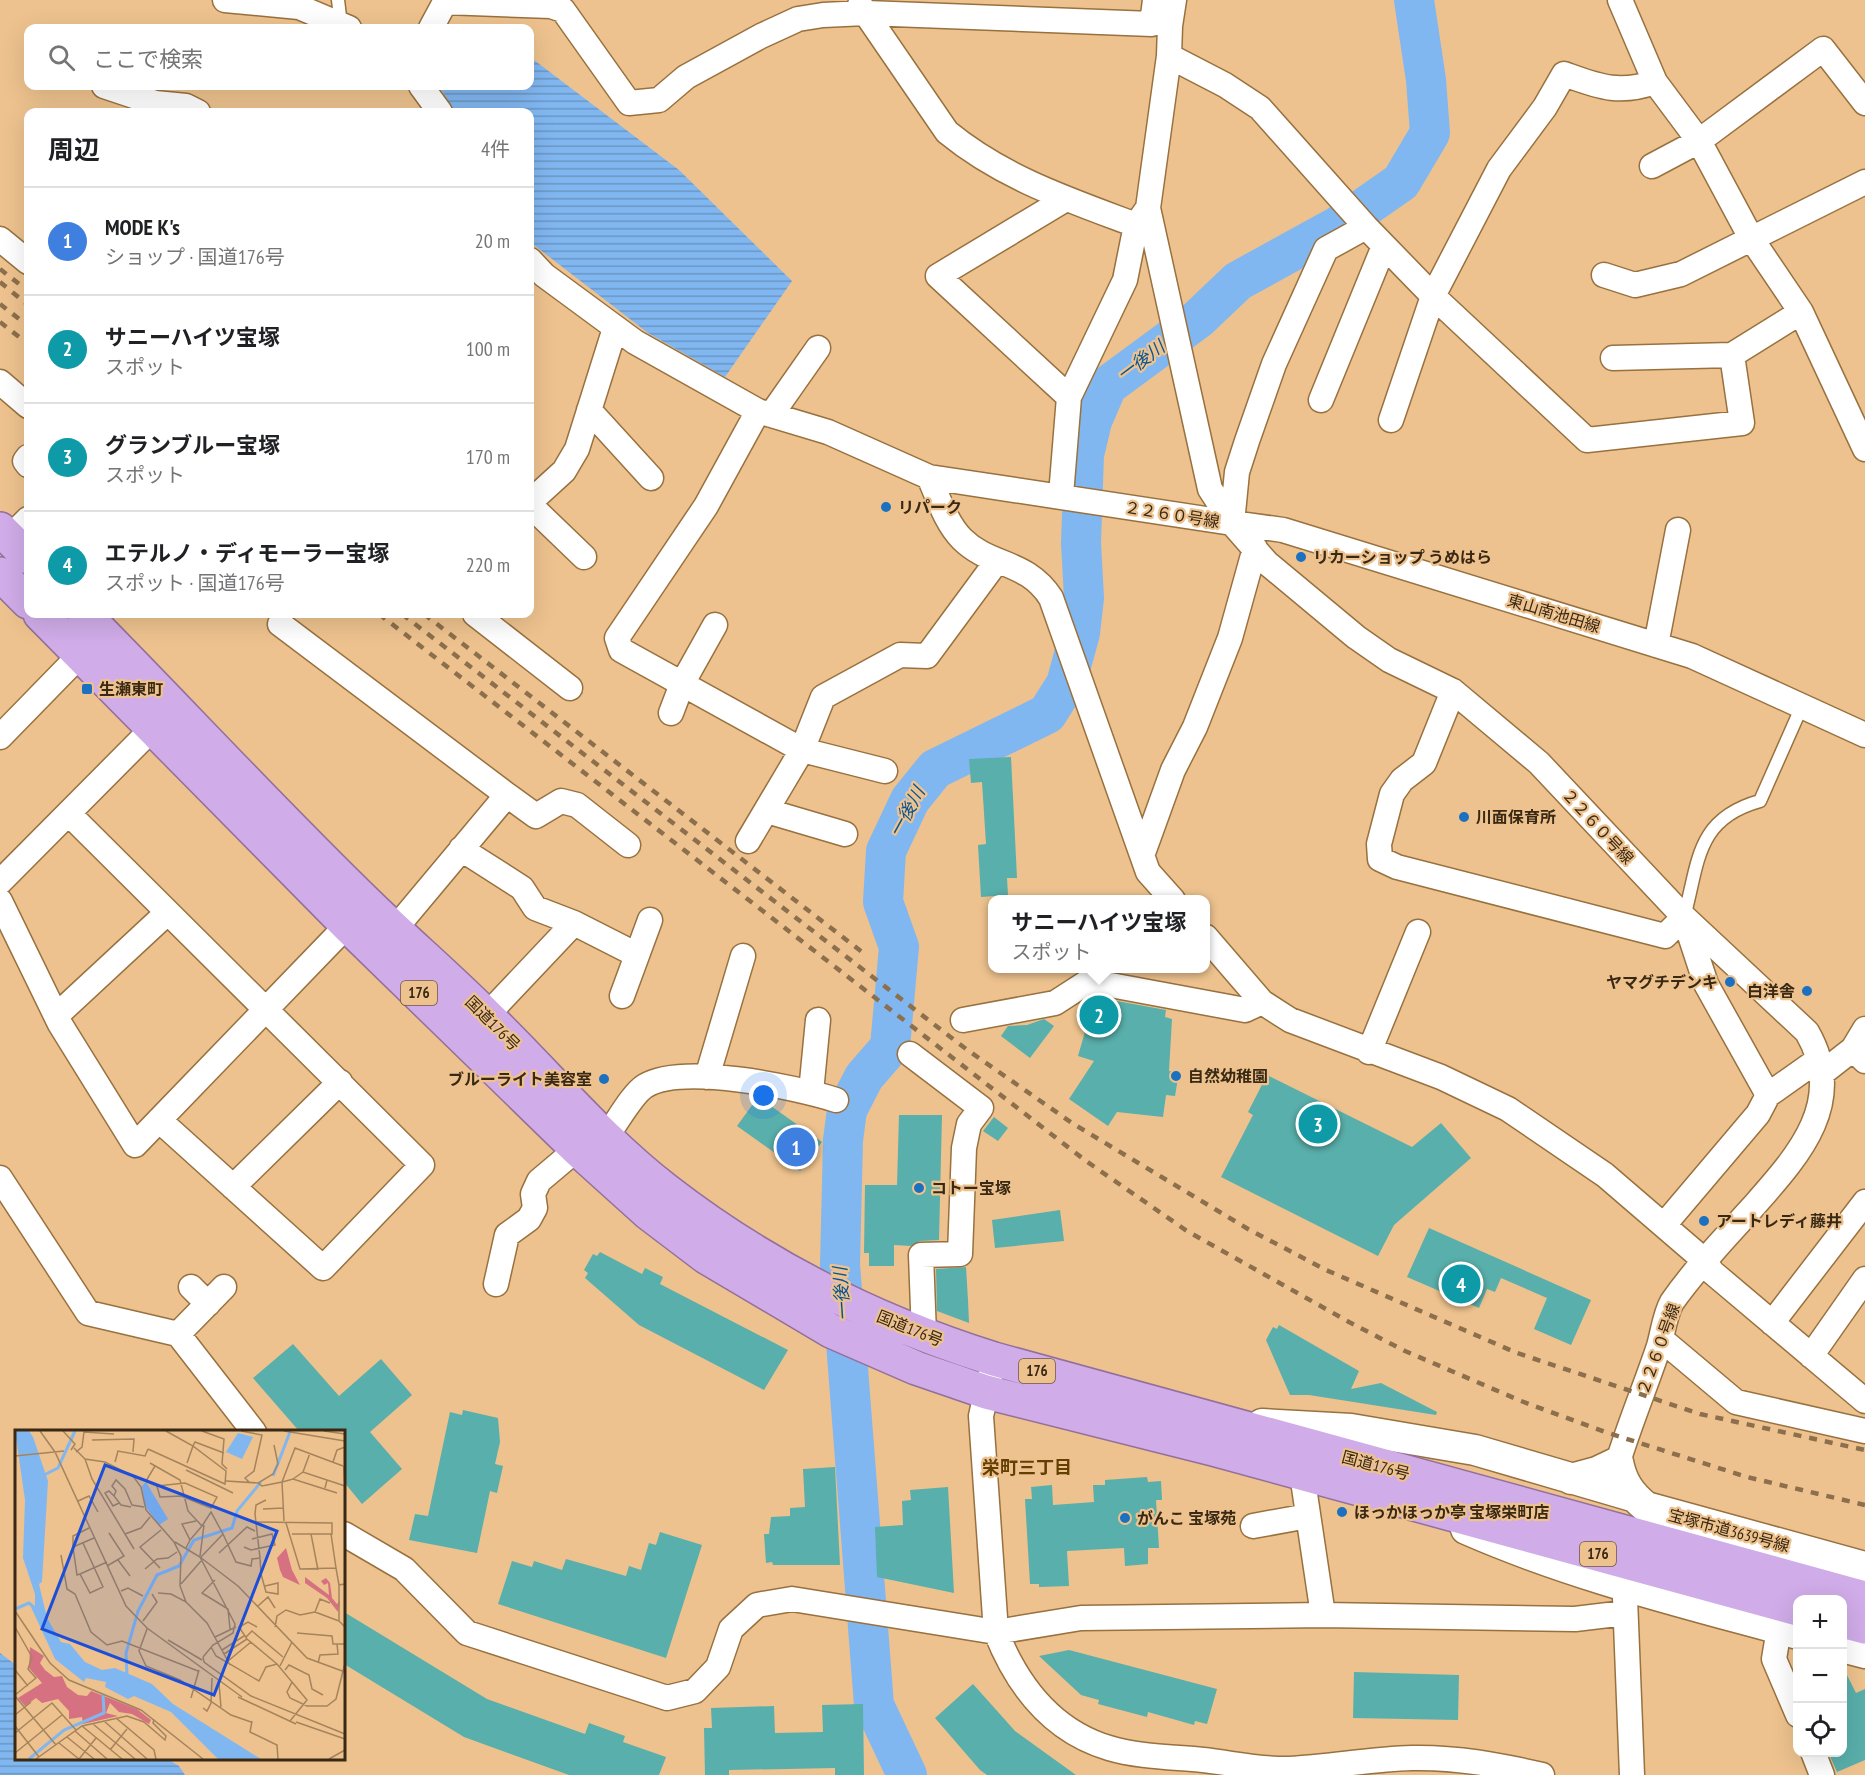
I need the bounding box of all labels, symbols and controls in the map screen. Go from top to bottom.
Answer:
search box [24,24,534,90]
icon: search [45,41,78,74]
text: ここで検索 [93,45,203,73]
text: 周辺 [48,133,100,166]
text: 4件 [481,136,510,162]
text: MODE K's [105,213,180,241]
text: 1 [63,228,72,254]
text: 20 m [475,228,510,254]
text: ショップ · 国道176号 [105,244,285,270]
text: サニーハイツ宝塚 [105,323,280,351]
water label: 一後川 [1112,334,1171,386]
text: 2 [63,336,72,362]
text: 100 m [466,336,510,362]
text: スポット [105,354,185,380]
text: グランブルー宝塚 [105,431,280,459]
text: 3 [63,444,72,470]
text: 170 m [466,444,510,470]
text: スポット [105,462,185,488]
place label: リパーク [898,497,962,517]
street label: ２２６０号線 [1123,497,1221,531]
marker: リパーク [879,500,893,514]
text: エテルノ・ディモーラー宝塚 [105,539,389,567]
place label: リカーショップ うめはら [1313,547,1492,567]
marker: リカーショップ うめはら [1294,550,1308,564]
text: 4 [63,552,72,578]
text: 220 m [466,552,510,578]
text: スポット · 国道176号 [105,570,285,596]
street label: 東山南池田線 [1505,589,1603,637]
place label: 生瀬東町 [99,679,163,699]
marker: 生瀬東町 [80,682,94,696]
water label: 一後川 [883,781,931,841]
street label: ２２６０号線 [1558,784,1638,868]
place label: 川面保育所 [1476,807,1556,827]
marker: 川面保育所 [1457,810,1471,824]
popup [988,895,1210,973]
text: サニーハイツ宝塚 [1011,908,1187,936]
text: スポット [1011,939,1091,965]
place label: ヤマグチデンキ [1606,972,1718,992]
marker: ヤマグチデンキ [1723,975,1737,989]
road number: 176 [401,981,437,1005]
place label: 白洋舎 [1747,981,1795,1001]
marker: 白洋舎 [1800,984,1814,998]
street label: 国道176号 [461,991,525,1055]
pin: 2 [1080,992,1118,1038]
place label: 自然幼稚園 [1188,1066,1268,1086]
place label: ブルーライト美容室 [448,1069,592,1089]
marker: 自然幼稚園 [1169,1069,1183,1083]
marker: ブルーライト美容室 [597,1072,611,1086]
your location [749,1081,778,1110]
pin: 3 [1298,1102,1338,1146]
pin: 1 [776,1124,816,1170]
place label: コトー宝塚 [931,1178,1011,1198]
marker: コトー宝塚 [912,1181,926,1195]
place label: アートレディ藤井 [1716,1211,1842,1231]
marker: アートレディ藤井 [1697,1214,1711,1228]
pin: 4 [1442,1262,1480,1306]
water label: 一後川 [828,1264,855,1322]
street label: ２２６０号線 [1632,1300,1684,1398]
street label: 国道176号 [874,1306,946,1350]
road number: 176 [1019,1359,1055,1383]
inset map [15,1430,345,1760]
street label: 国道176号 [1340,1446,1412,1484]
district label: 栄町三丁目 [982,1456,1072,1479]
place label: ほっかほっか亭 宝塚栄町店 [1354,1502,1549,1522]
street label: 宝塚市道3639号線 [1666,1504,1792,1556]
marker: ほっかほっか亭 宝塚栄町店 [1335,1505,1349,1519]
place label: がんこ 宝塚苑 [1137,1508,1236,1528]
marker: がんこ 宝塚苑 [1118,1511,1132,1525]
road number: 176 [1580,1542,1616,1566]
map controls [1793,1595,1847,1757]
button: + [1793,1595,1847,1649]
button: − [1793,1649,1847,1703]
button: locate [1793,1703,1847,1757]

